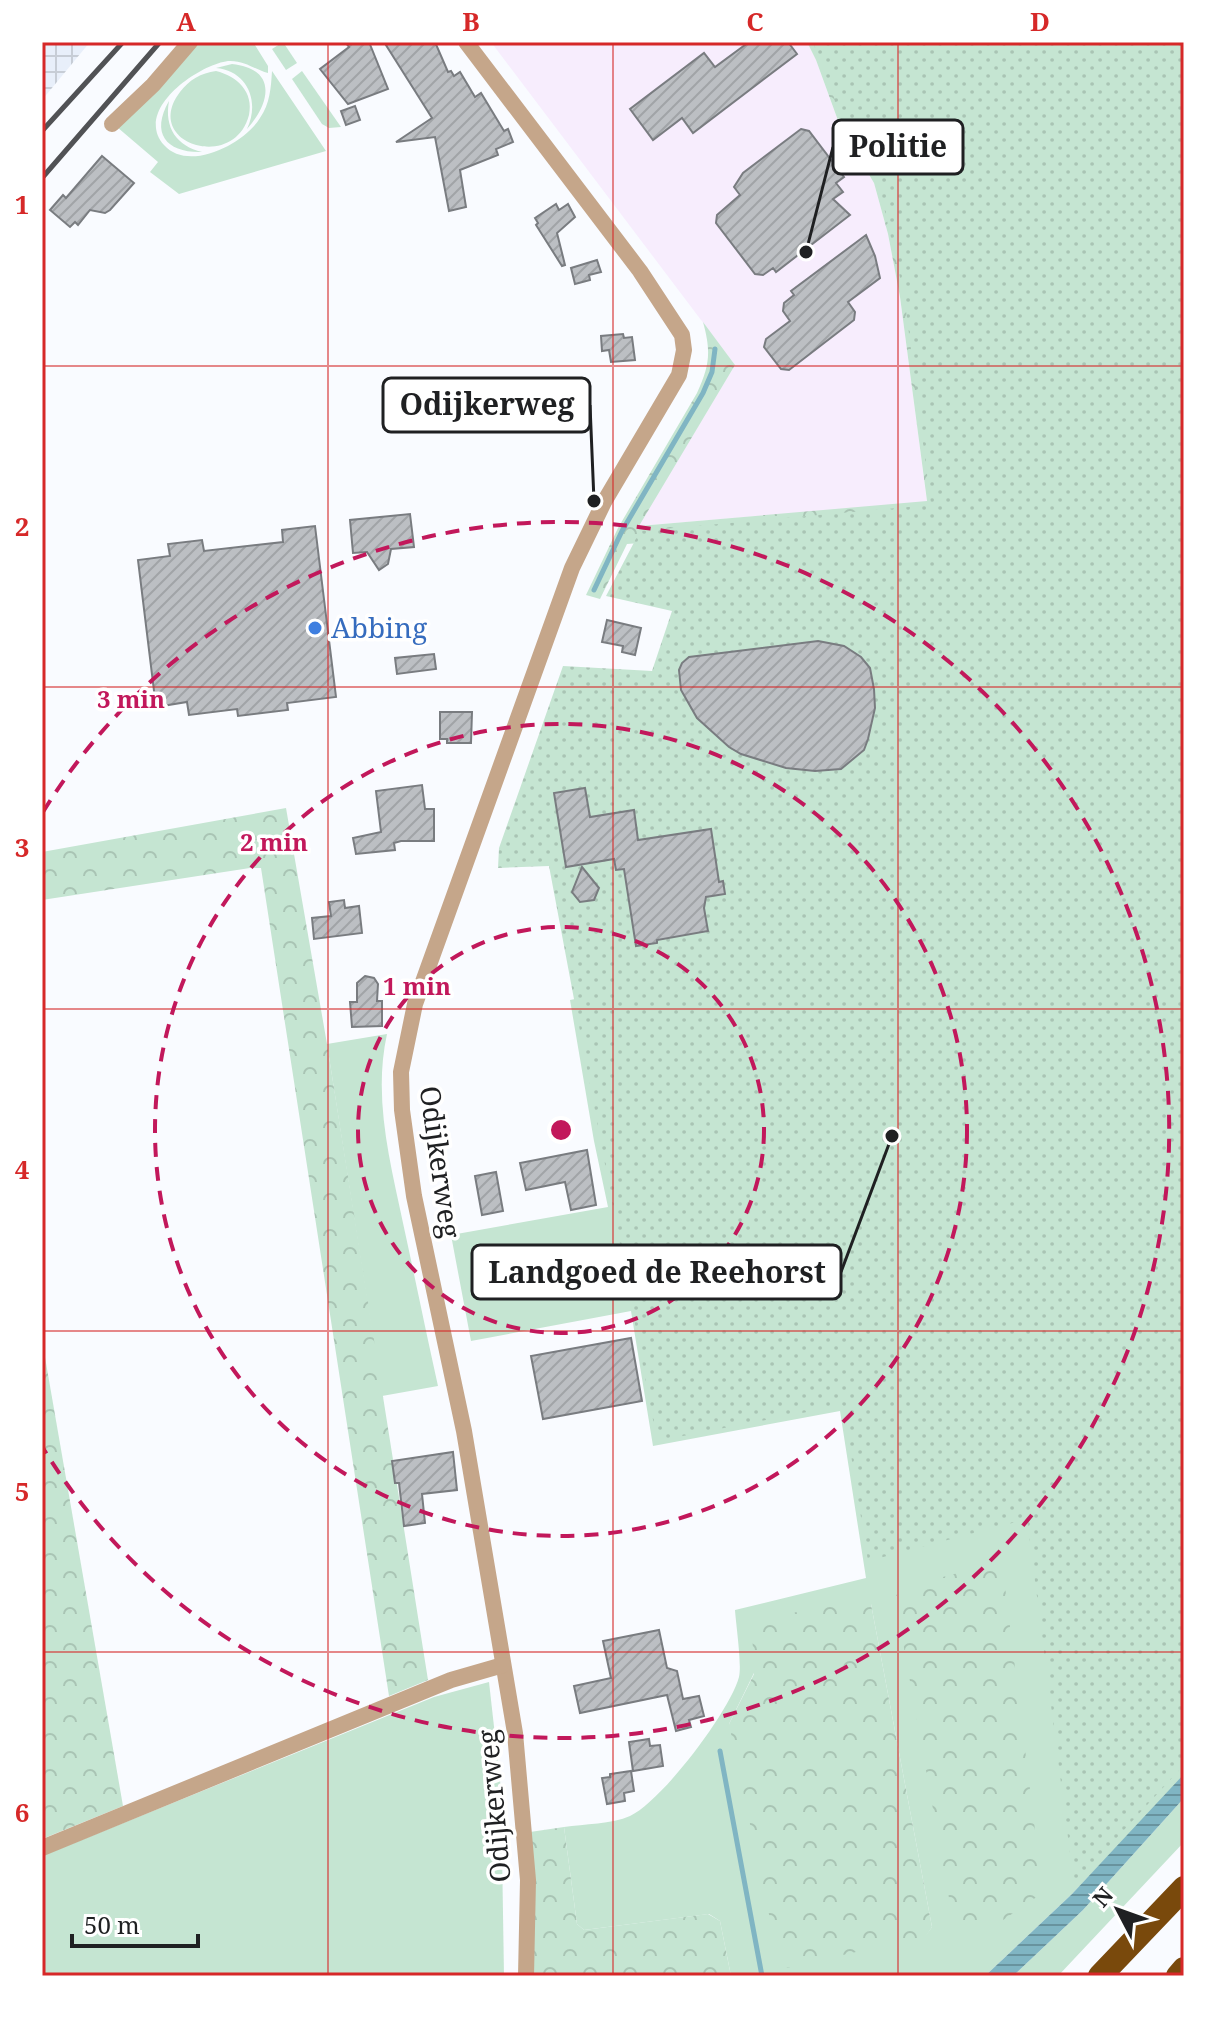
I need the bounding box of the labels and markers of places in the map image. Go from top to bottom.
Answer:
callout: Politie [833,120,963,174]
callout: Odijkerweg [383,378,590,432]
place label: Abbing [331,608,427,646]
marker: Abbing [306,619,324,637]
centre of rings [547,1116,575,1144]
callout: Landgoed de Reehorst [472,1245,841,1299]

